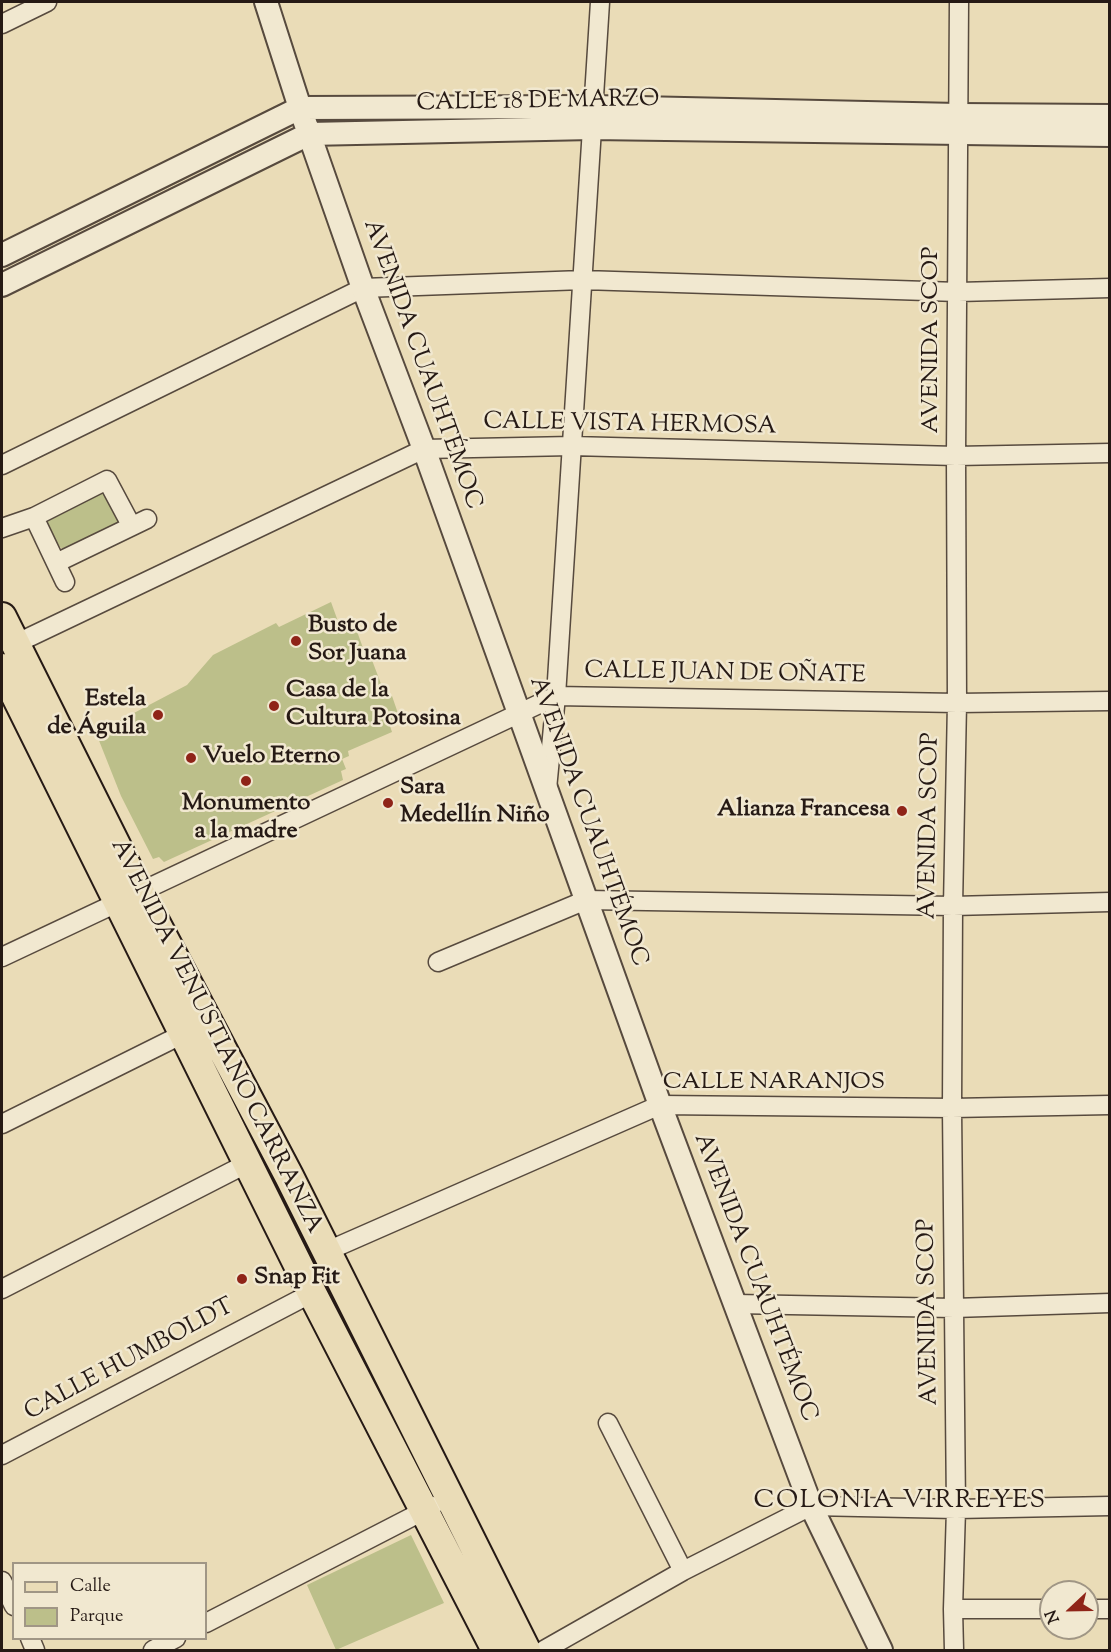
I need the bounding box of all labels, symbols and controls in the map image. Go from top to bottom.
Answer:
street label: CALLE 18 DE MARZO [416,86,660,120]
street label: AVENIDA CUAUHTÉMOC [355,216,487,514]
street label: AVENIDA SCOP [919,246,947,434]
street label: CALLE VISTA HERMOSA [483,409,777,443]
place label: Busto de Sor Juana [308,613,407,669]
marker: Busto de Sor Juana [289,634,303,648]
street label: CALLE JUAN DE OÑATE [584,658,866,692]
street label: AVENIDA CUAUHTÉMOC [521,673,653,971]
place label: Casa de la Cultura Potosina [286,678,461,734]
place label: Estela de Águila [47,687,146,743]
marker: Casa de la Cultura Potosina [267,699,281,713]
marker: Estela de Águila [151,708,165,722]
street label: AVENIDA SCOP [915,732,947,920]
place label: Vuelo Eterno [203,744,340,772]
marker: Vuelo Eterno [184,751,198,765]
marker: Monumento a la madre [239,774,253,788]
place label: Sara Medellín Niño [400,775,550,831]
place label: Monumento a la madre [182,791,310,847]
marker: Sara Medellín Niño [381,796,395,810]
place label: Alianza Francesa [717,797,890,825]
marker: Alianza Francesa [895,804,909,818]
street label: AVENIDA VENUSTIANO CARRANZA [102,835,328,1239]
street label: CALLE NARANJOS [663,1070,885,1098]
street label: AVENIDA CUAUHTÉMOC [686,1130,822,1426]
street label: AVENIDA SCOP [914,1218,946,1406]
place label: Snap Fit [254,1265,340,1293]
marker: Snap Fit [235,1272,249,1286]
street label: CALLE HUMBOLDT [20,1294,240,1428]
district label: COLONIA VIRREYES [754,1487,1046,1519]
legend [12,1562,207,1640]
text: Calle [70,1574,111,1600]
north arrow [1039,1580,1099,1640]
text: Parque [70,1604,123,1630]
text: N [1041,1606,1067,1626]

